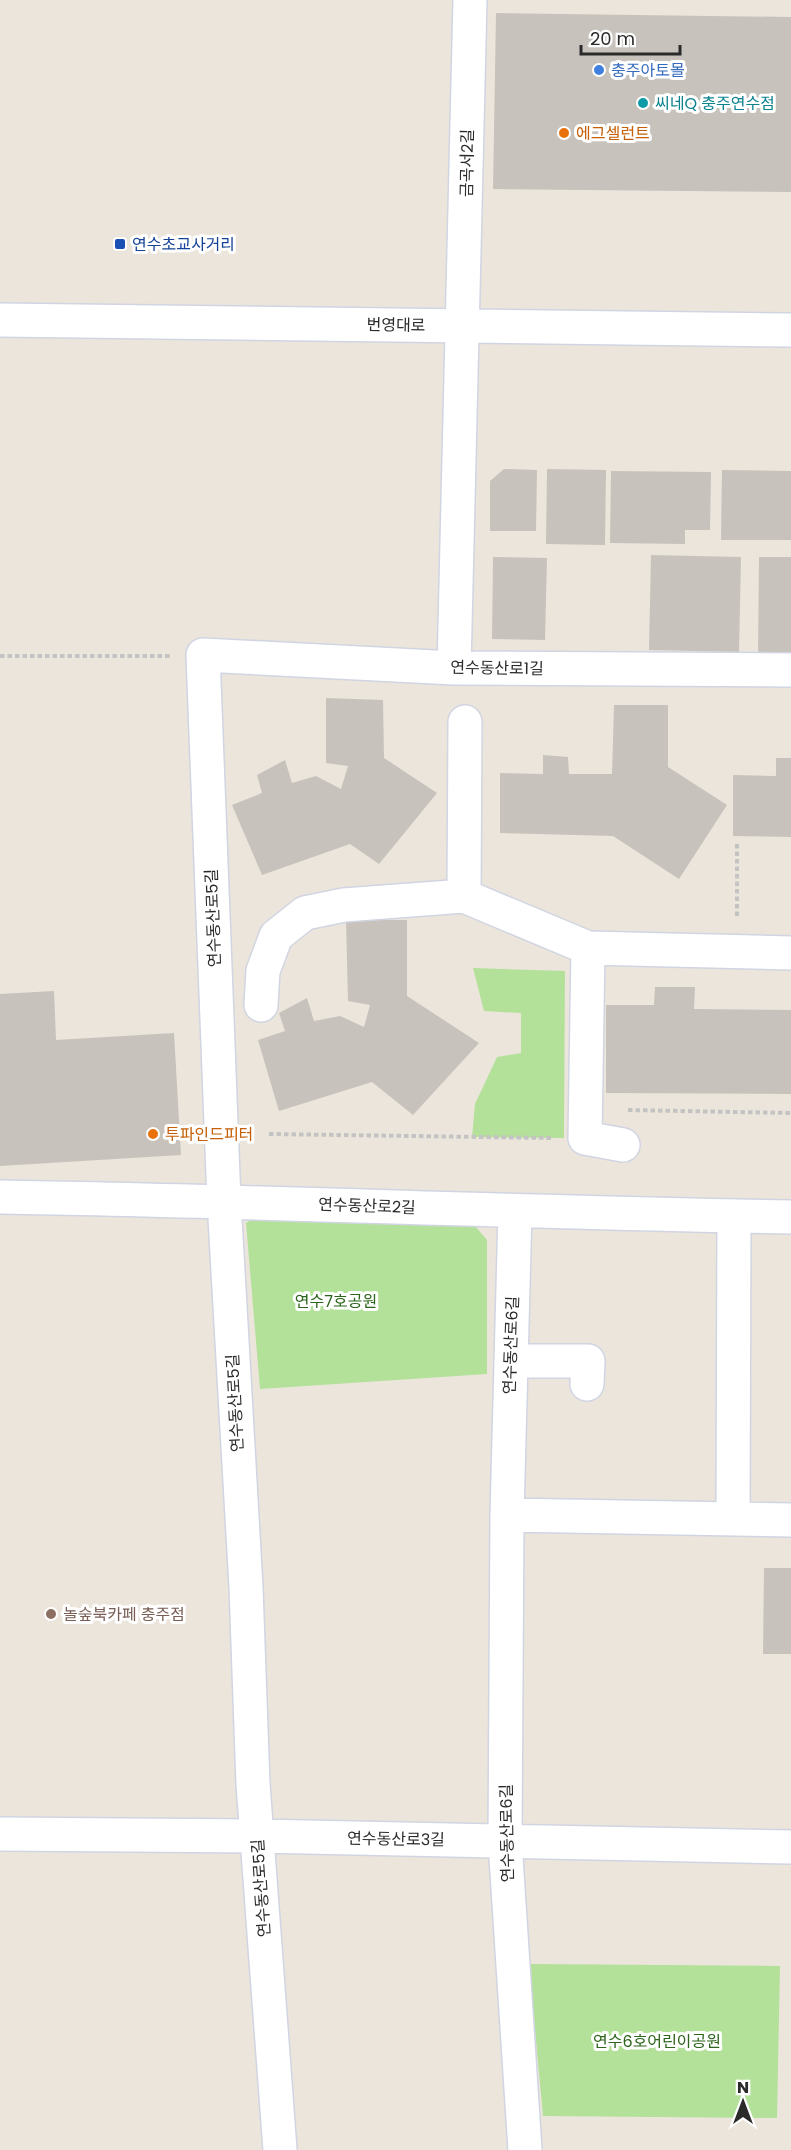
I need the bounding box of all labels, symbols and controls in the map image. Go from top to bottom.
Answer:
scale bar [581,18,680,56]
text: 20 m [590,26,635,51]
place label: 충주아토몰 [611,59,685,82]
marker: 충주아토몰 [592,63,606,77]
place label: 씨네Q 충주연수점 [655,92,775,115]
marker: 씨네Q 충주연수점 [636,96,650,110]
place label: 에그셀런트 [576,122,650,145]
marker: 에그셀런트 [557,126,571,140]
street label: 금곡서2길 [455,129,479,197]
place label: 연수초교사거리 [132,233,235,256]
marker: 연수초교사거리 [113,237,127,251]
street label: 번영대로 [366,313,426,337]
street label: 연수동산로1길 [450,656,544,680]
street label: 연수동산로5길 [200,868,226,968]
place label: 투파인드피터 [165,1123,253,1146]
marker: 투파인드피터 [146,1127,160,1141]
street label: 연수동산로2길 [318,1193,416,1219]
park label: 연수7호공원 [295,1290,377,1313]
street label: 연수동산로6길 [498,1295,524,1395]
street label: 연수동산로5길 [221,1353,249,1453]
place label: 놀숲북카페 충주점 [63,1603,185,1626]
marker: 놀숲북카페 충주점 [44,1607,58,1621]
street label: 연수동산로6길 [495,1784,519,1882]
street label: 연수동산로3길 [347,1827,445,1851]
street label: 연수동산로5길 [246,1838,276,1938]
park label: 연수6호어린이공원 [593,2030,721,2053]
north arrow [713,2072,773,2132]
text: N [737,2076,749,2099]

